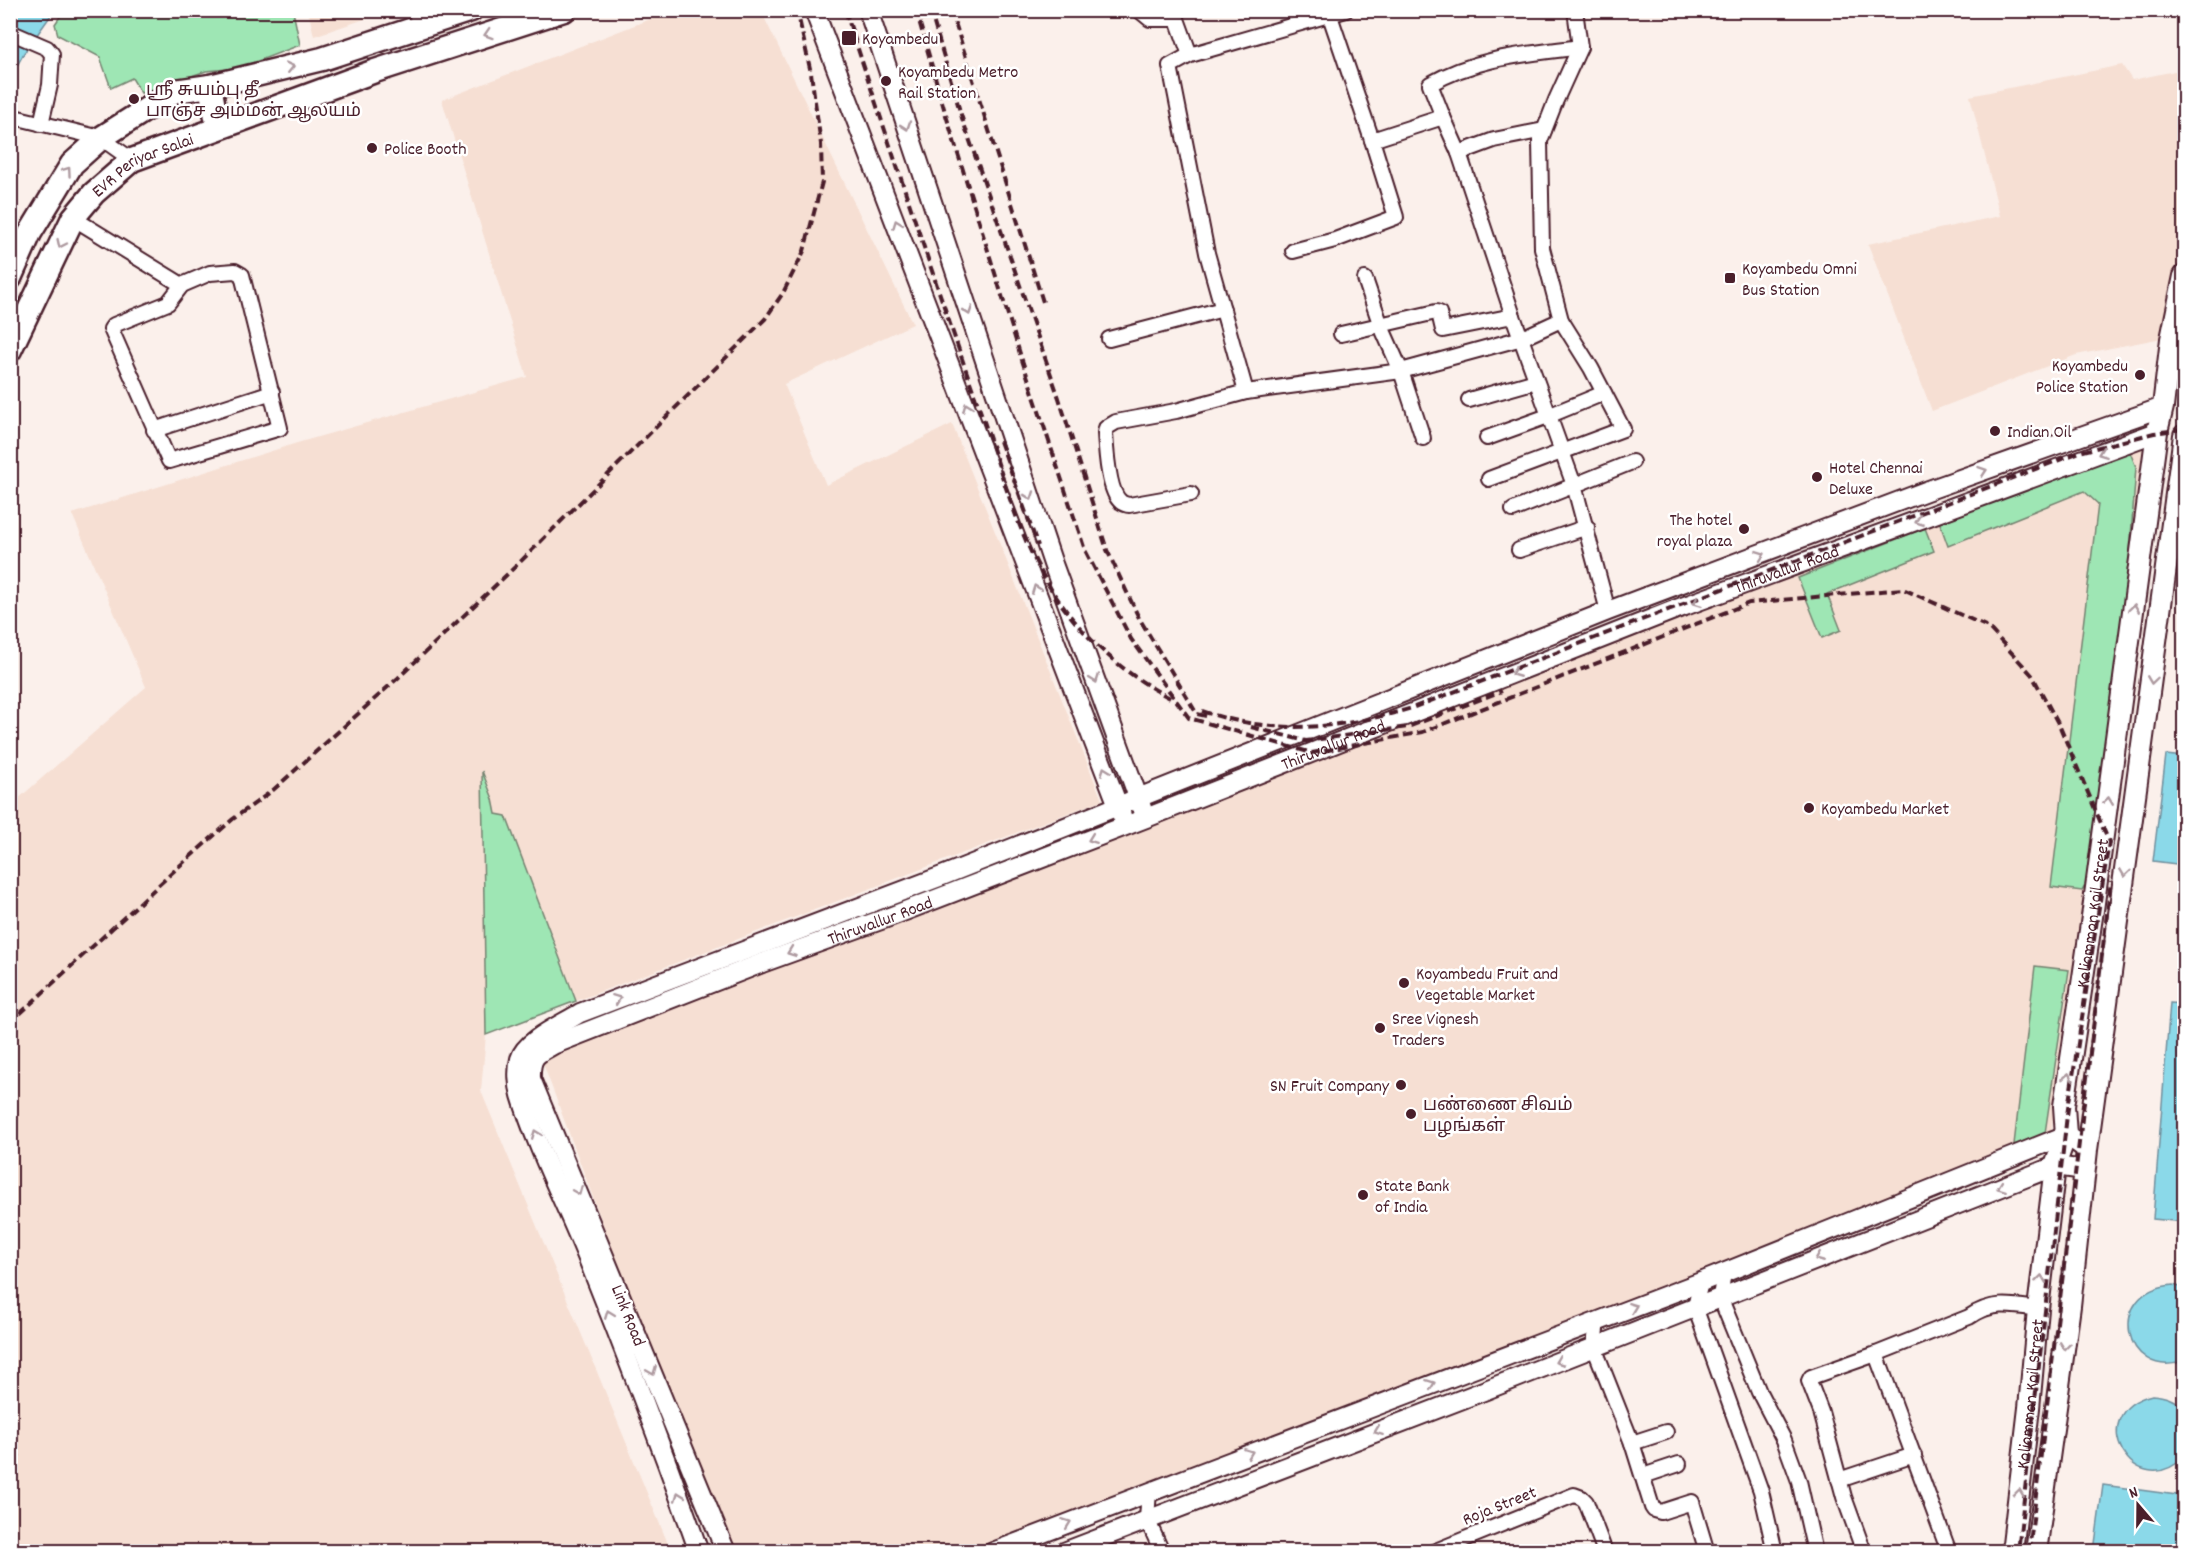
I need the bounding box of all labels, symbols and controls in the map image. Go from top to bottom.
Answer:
one-way arrow [483,27,494,40]
place label: Koyambedu [862,28,938,53]
marker: Koyambedu [840,29,858,47]
one-way arrow [285,61,295,74]
place label: Koyambedu Metro Rail Station [898,61,1018,107]
marker: Koyambedu Metro Rail Station [879,74,893,88]
place label: ஶ்ரீ சுயம்பு தீ பாஞ்ச அம்மன் ஆலயம் [146,79,361,125]
marker: ஶ்ரீ சுயம்பு தீ பாஞ்ச அம்மன் ஆலயம் [127,92,141,106]
one-way arrow [899,120,912,131]
street label: EVR Periyar Salai [87,129,197,205]
place label: Police Booth [384,138,466,163]
marker: Police Booth [365,141,379,155]
one-way arrow [60,167,71,178]
one-way arrow [892,220,904,231]
one-way arrow [56,238,68,249]
place label: Koyambedu Omni Bus Station [1742,258,1857,304]
marker: Koyambedu Omni Bus Station [1723,271,1737,285]
one-way arrow [961,305,973,316]
place label: Koyambedu Police Station [2036,355,2128,401]
marker: Koyambedu Police Station [2133,368,2147,382]
one-way arrow [961,402,974,412]
place label: Indian Oil [2007,421,2072,446]
marker: Indian Oil [1988,424,2002,438]
one-way arrow [2097,445,2108,458]
place label: Hotel Chennai Deluxe [1829,457,1923,503]
one-way arrow [1977,465,1988,478]
marker: Hotel Chennai Deluxe [1810,470,1824,484]
one-way arrow [1023,490,1035,500]
place label: The hotel royal plaza [1657,509,1733,555]
one-way arrow [1915,513,1925,526]
marker: The hotel royal plaza [1737,522,1751,536]
street label: Thiruvallur Road [1731,540,1843,602]
one-way arrow [1756,549,1766,562]
one-way arrow [1031,584,1044,595]
one-way arrow [1692,595,1703,608]
one-way arrow [2127,603,2139,612]
one-way arrow [1510,665,1521,678]
one-way arrow [1088,673,1100,684]
one-way arrow [2146,675,2158,685]
street label: Thiruvallur Road [1278,715,1390,778]
one-way arrow [1099,767,1112,777]
one-way arrow [2101,796,2114,805]
place label: Koyambedu Market [1821,798,1949,823]
marker: Koyambedu Market [1802,801,1816,815]
one-way arrow [1087,832,1098,844]
street label: Kaliamman Koil Street [2072,837,2117,990]
one-way arrow [2120,869,2132,878]
street label: Thiruvallur Road [825,891,937,953]
one-way arrow [786,945,797,958]
place label: Koyambedu Fruit and Vegetable Market [1416,963,1558,1009]
marker: Koyambedu Fruit and Vegetable Market [1397,976,1411,990]
one-way arrow [611,994,622,1006]
place label: Sree Vignesh Traders [1392,1008,1478,1054]
marker: Sree Vignesh Traders [1373,1021,1387,1035]
one-way arrow [2062,1072,2074,1082]
place label: SN Fruit Company [1270,1075,1390,1100]
marker: SN Fruit Company [1394,1078,1408,1092]
place label: பண்ணை சிவம் பழங்கள் [1423,1094,1573,1140]
marker: பண்ணை சிவம் பழங்கள் [1404,1107,1418,1121]
one-way arrow [531,1129,543,1140]
place label: State Bank of India [1375,1175,1449,1221]
one-way arrow [1996,1180,2006,1193]
one-way arrow [571,1185,583,1196]
marker: State Bank of India [1356,1188,1370,1202]
one-way arrow [1814,1251,1825,1263]
one-way arrow [2035,1274,2047,1283]
street label: Link Road [603,1282,650,1350]
one-way arrow [1627,1302,1638,1314]
one-way arrow [604,1310,616,1321]
street label: Kaliamman Koil Street [2012,1318,2052,1471]
one-way arrow [2059,1341,2072,1350]
one-way arrow [1555,1353,1565,1366]
one-way arrow [645,1365,657,1376]
one-way arrow [1425,1378,1436,1391]
one-way arrow [1373,1424,1384,1437]
one-way arrow [1243,1447,1254,1460]
north arrow [2108,1475,2168,1535]
street label: Roja Street [1459,1481,1541,1533]
text: N [2126,1481,2141,1505]
one-way arrow [2012,1489,2025,1498]
one-way arrow [674,1492,687,1502]
one-way arrow [1061,1517,1071,1530]

